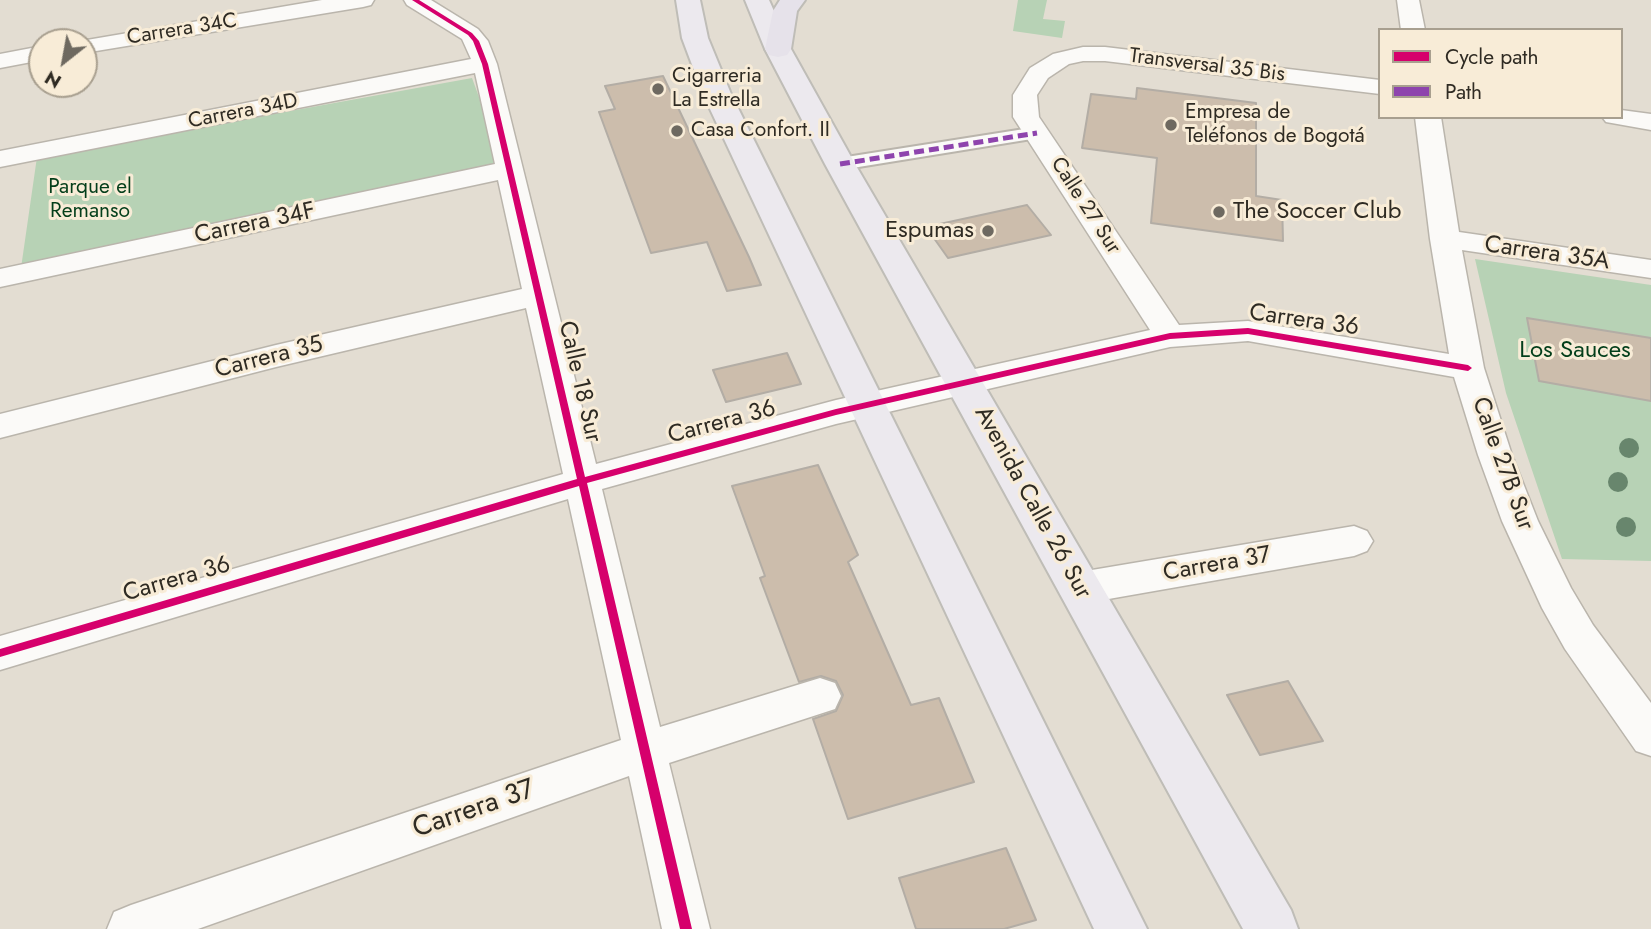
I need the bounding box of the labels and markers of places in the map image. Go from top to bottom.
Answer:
place label: Cigarreria La Estrella [672,64,762,114]
marker: Cigarreria La Estrella [650,81,666,97]
place label: Empresa de Teléfonos de Bogotá [1185,100,1365,150]
marker: Empresa de Teléfonos de Bogotá [1163,117,1179,133]
place label: Casa Confort. II [691,118,830,144]
marker: Casa Confort. II [669,123,685,139]
place label: The Soccer Club [1233,198,1402,226]
marker: The Soccer Club [1211,204,1227,220]
place label: Espumas [885,217,974,245]
marker: Espumas [980,223,996,239]

